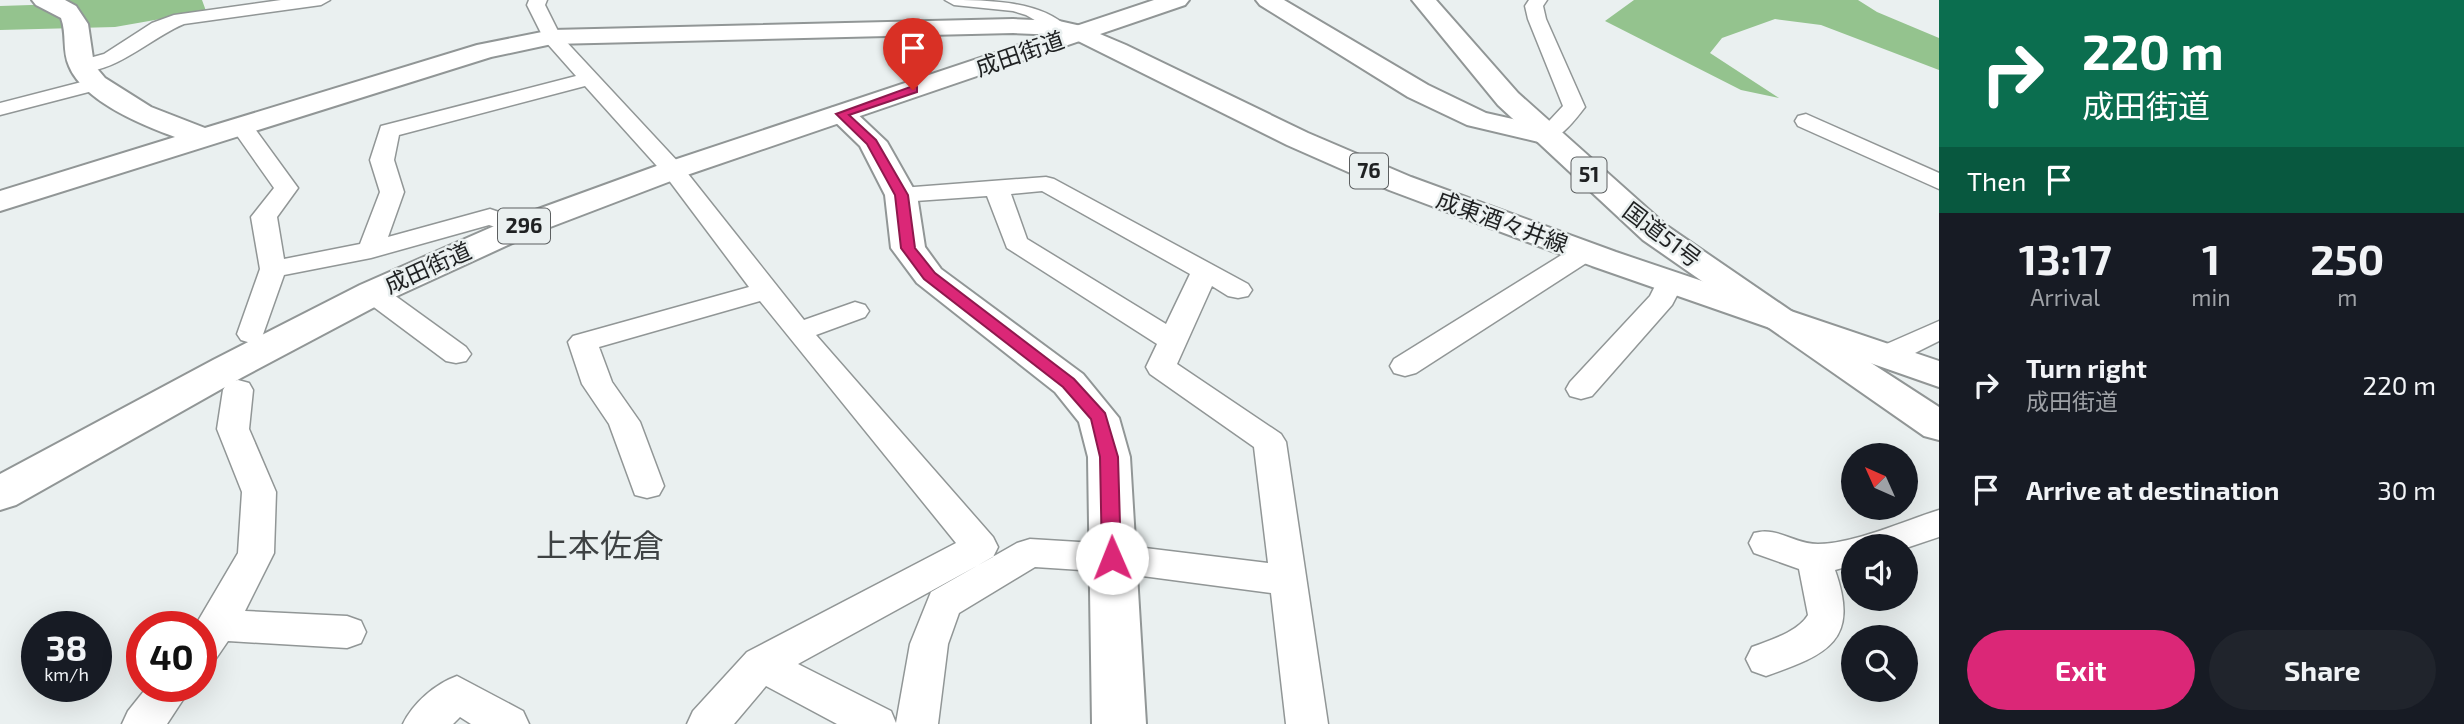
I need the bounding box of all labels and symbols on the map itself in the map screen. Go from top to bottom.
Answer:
pin [883,18,943,90]
street label: 成田街道 [972,25,1068,81]
road number: 76 [1350,154,1388,188]
road number: 51 [1572,158,1606,192]
street label: 成東酒々井線 [1433,184,1572,258]
street label: 国道51号 [1618,196,1707,273]
road number: 296 [498,208,550,244]
street label: 成田街道 [380,236,475,299]
north arrow [1841,443,1918,520]
position arrow [1075,521,1149,595]
district label: 上本佐倉 [536,525,664,563]
speed limit sign: 40 [126,611,217,702]

